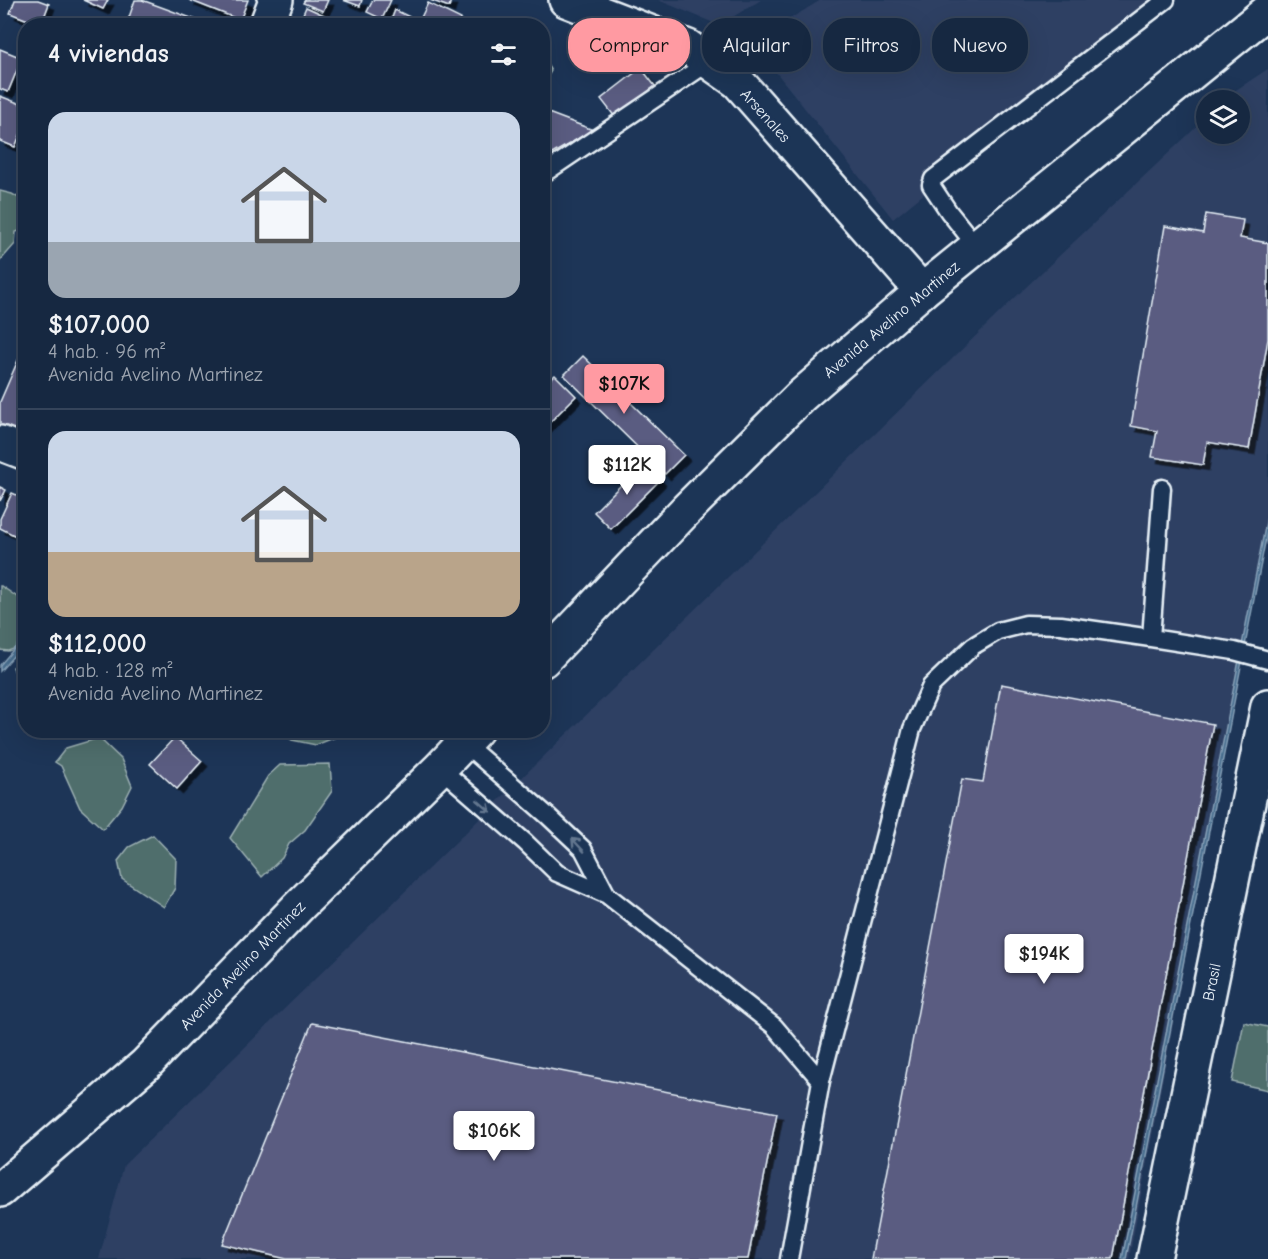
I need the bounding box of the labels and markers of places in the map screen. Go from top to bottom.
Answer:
pin: $107K [582,364,666,415]
pin: $112K [585,445,669,496]
pin: $194K [1002,934,1086,985]
pin: $106K [452,1111,536,1162]

